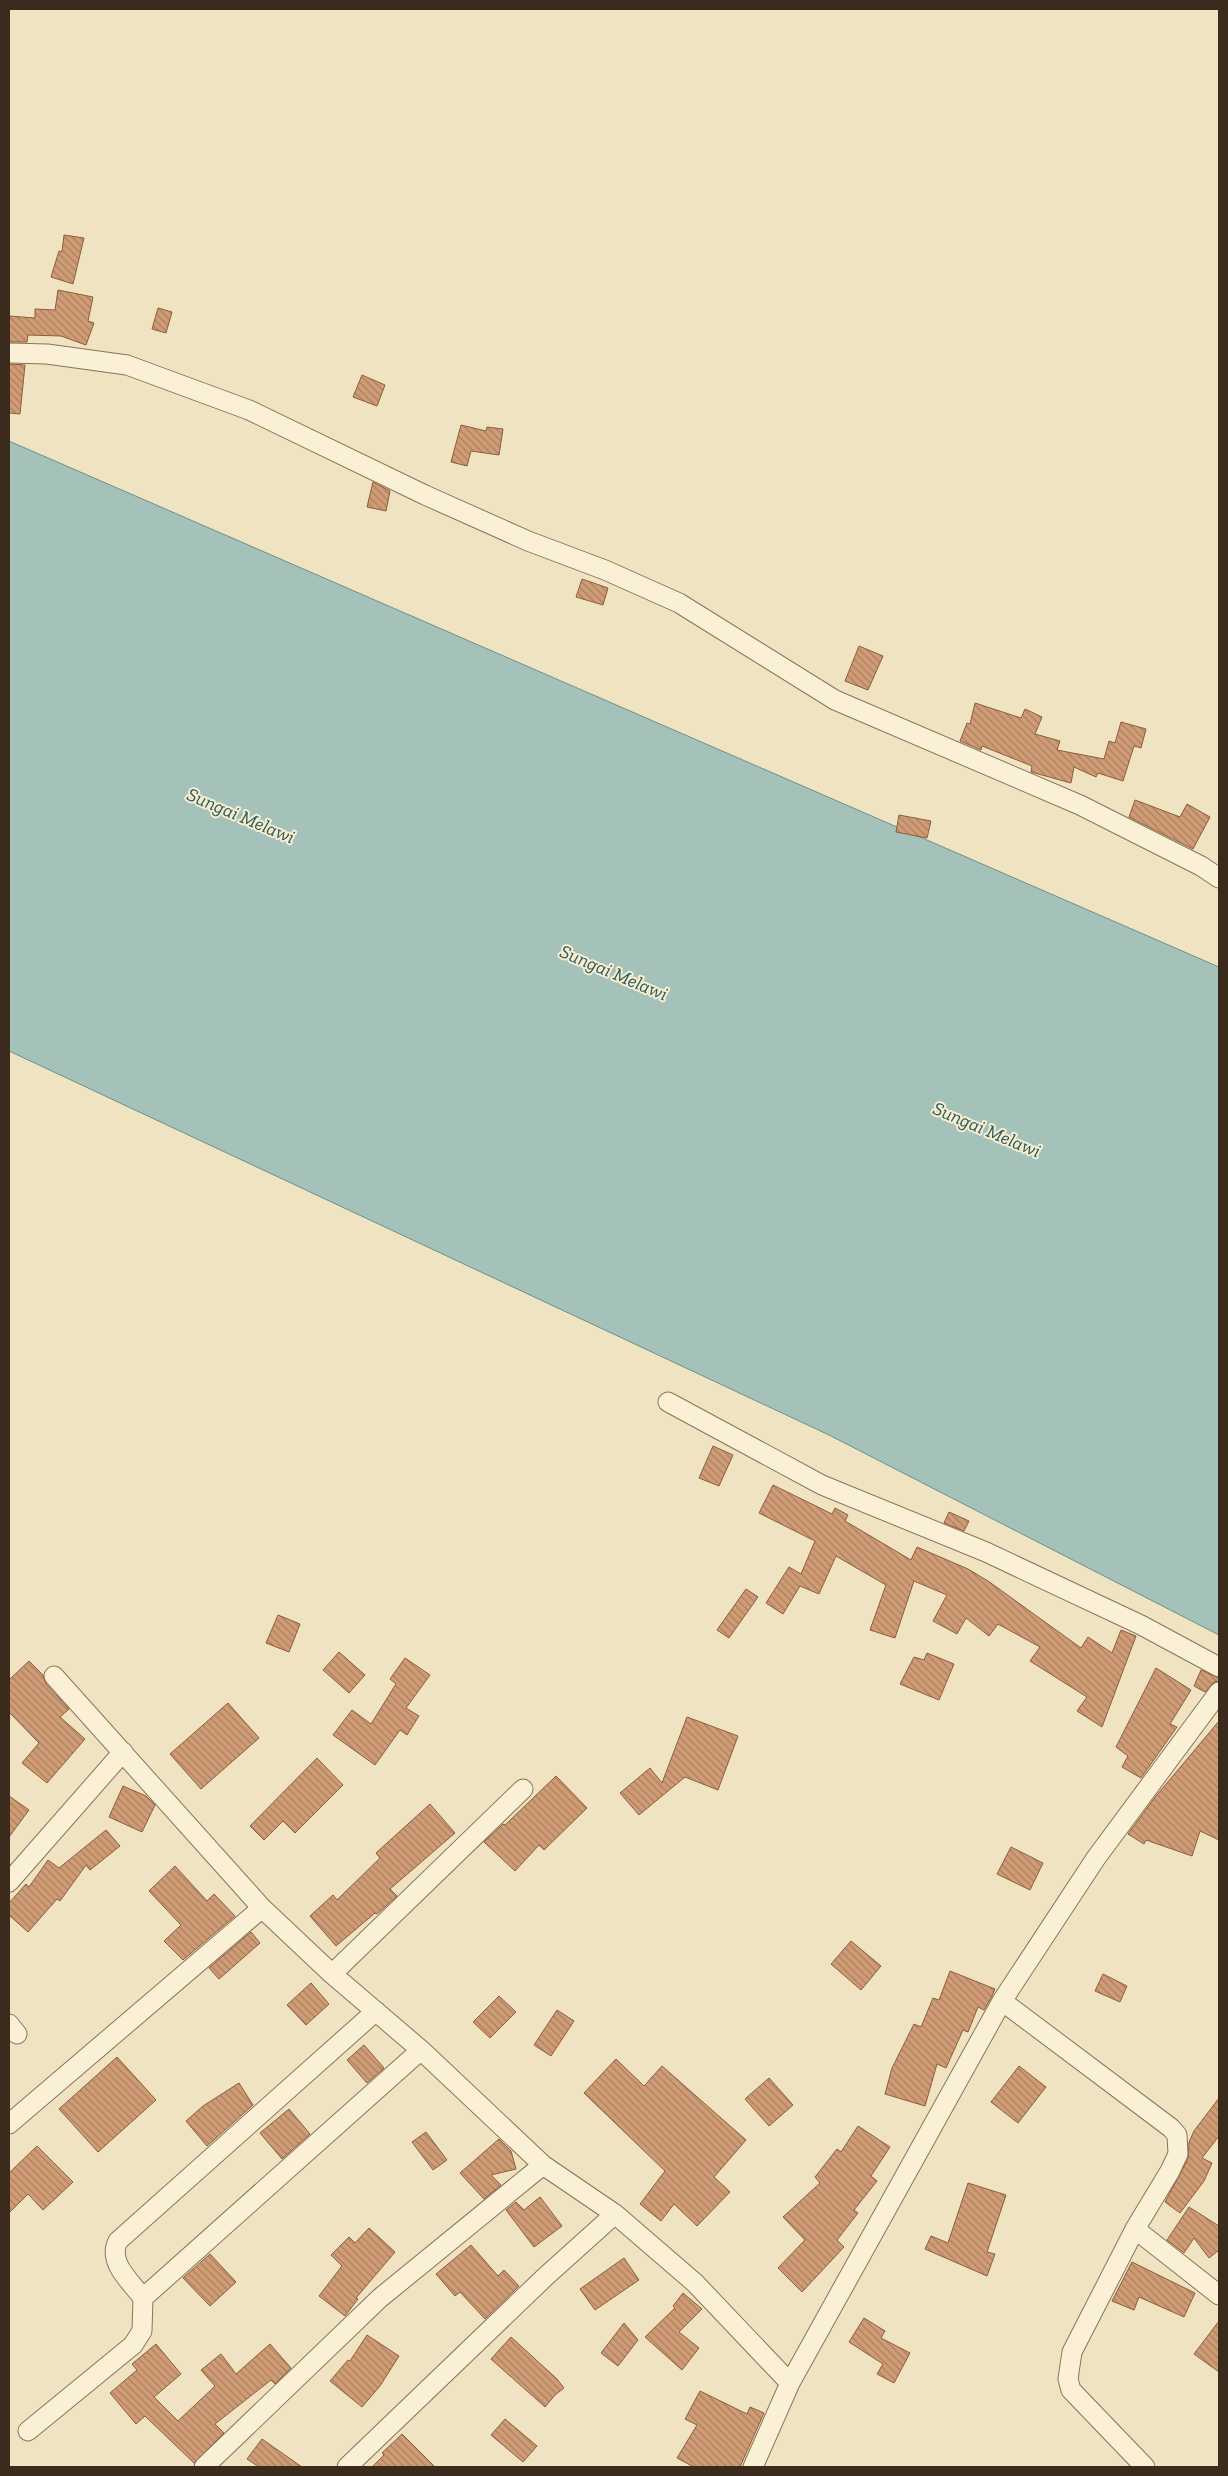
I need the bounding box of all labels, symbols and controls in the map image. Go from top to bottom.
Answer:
water label: Sungai Melawi [183,782,298,849]
water label: Sungai Melawi [556,939,671,1006]
water label: Sungai Melawi [929,1096,1044,1163]

